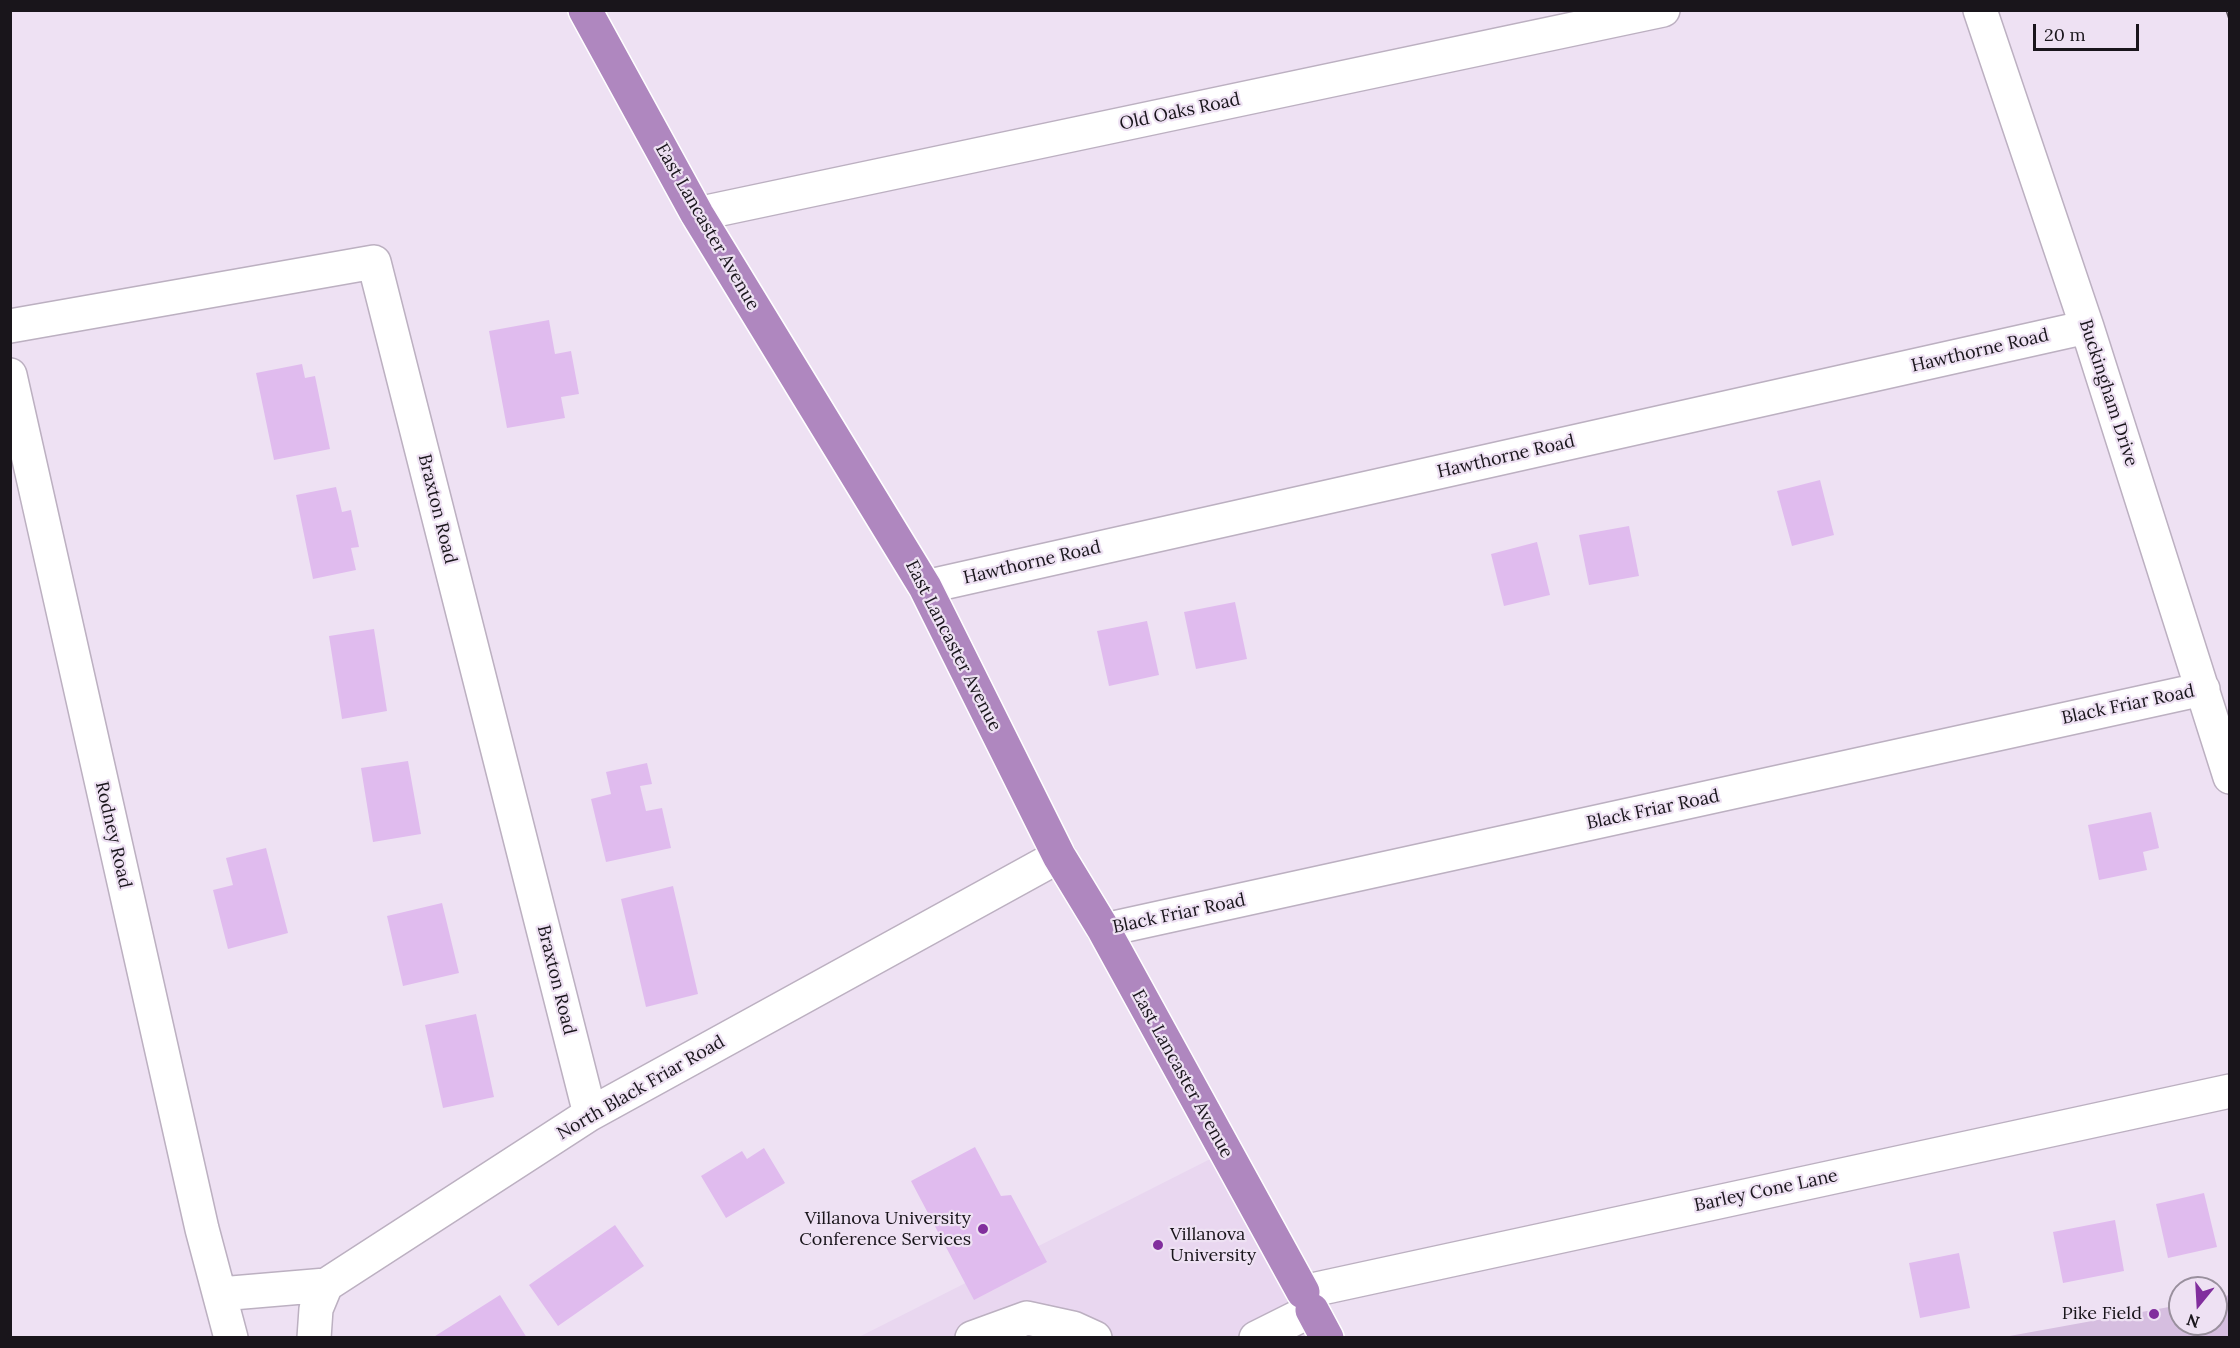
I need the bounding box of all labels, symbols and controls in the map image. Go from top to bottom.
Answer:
scale bar [2036,12,2142,50]
text: 20 m [2044,23,2086,46]
street label: Old Oaks Road [1118,89,1242,135]
street label: East Lancaster Avenue [650,140,764,314]
street label: Buckingham Drive [2074,317,2142,469]
street label: Hawthorne Road [1909,325,2051,377]
street label: Hawthorne Road [1435,431,1577,483]
street label: Braxton Road [413,452,461,566]
street label: Hawthorne Road [961,537,1103,589]
street label: East Lancaster Avenue [900,557,1006,735]
street label: Black Friar Road [2060,680,2196,730]
street label: Rodney Road [90,779,136,891]
street label: Black Friar Road [1585,785,1721,835]
street label: Black Friar Road [1111,889,1247,939]
street label: Braxton Road [532,923,580,1037]
street label: East Lancaster Avenue [1127,986,1237,1162]
street label: North Black Friar Road [553,1031,729,1145]
street label: Barley Cone Lane [1692,1165,1840,1217]
place label: Villanova University Conference Services [799,1208,971,1250]
marker: Villanova University Conference Services [976,1222,990,1236]
place label: Villanova University [1170,1224,1256,1266]
marker: Villanova University [1151,1238,1165,1252]
north arrow [2168,1276,2228,1336]
place label: Pike Field [2062,1303,2142,1325]
marker: Pike Field [2147,1307,2161,1321]
text: N [2184,1310,2202,1333]

